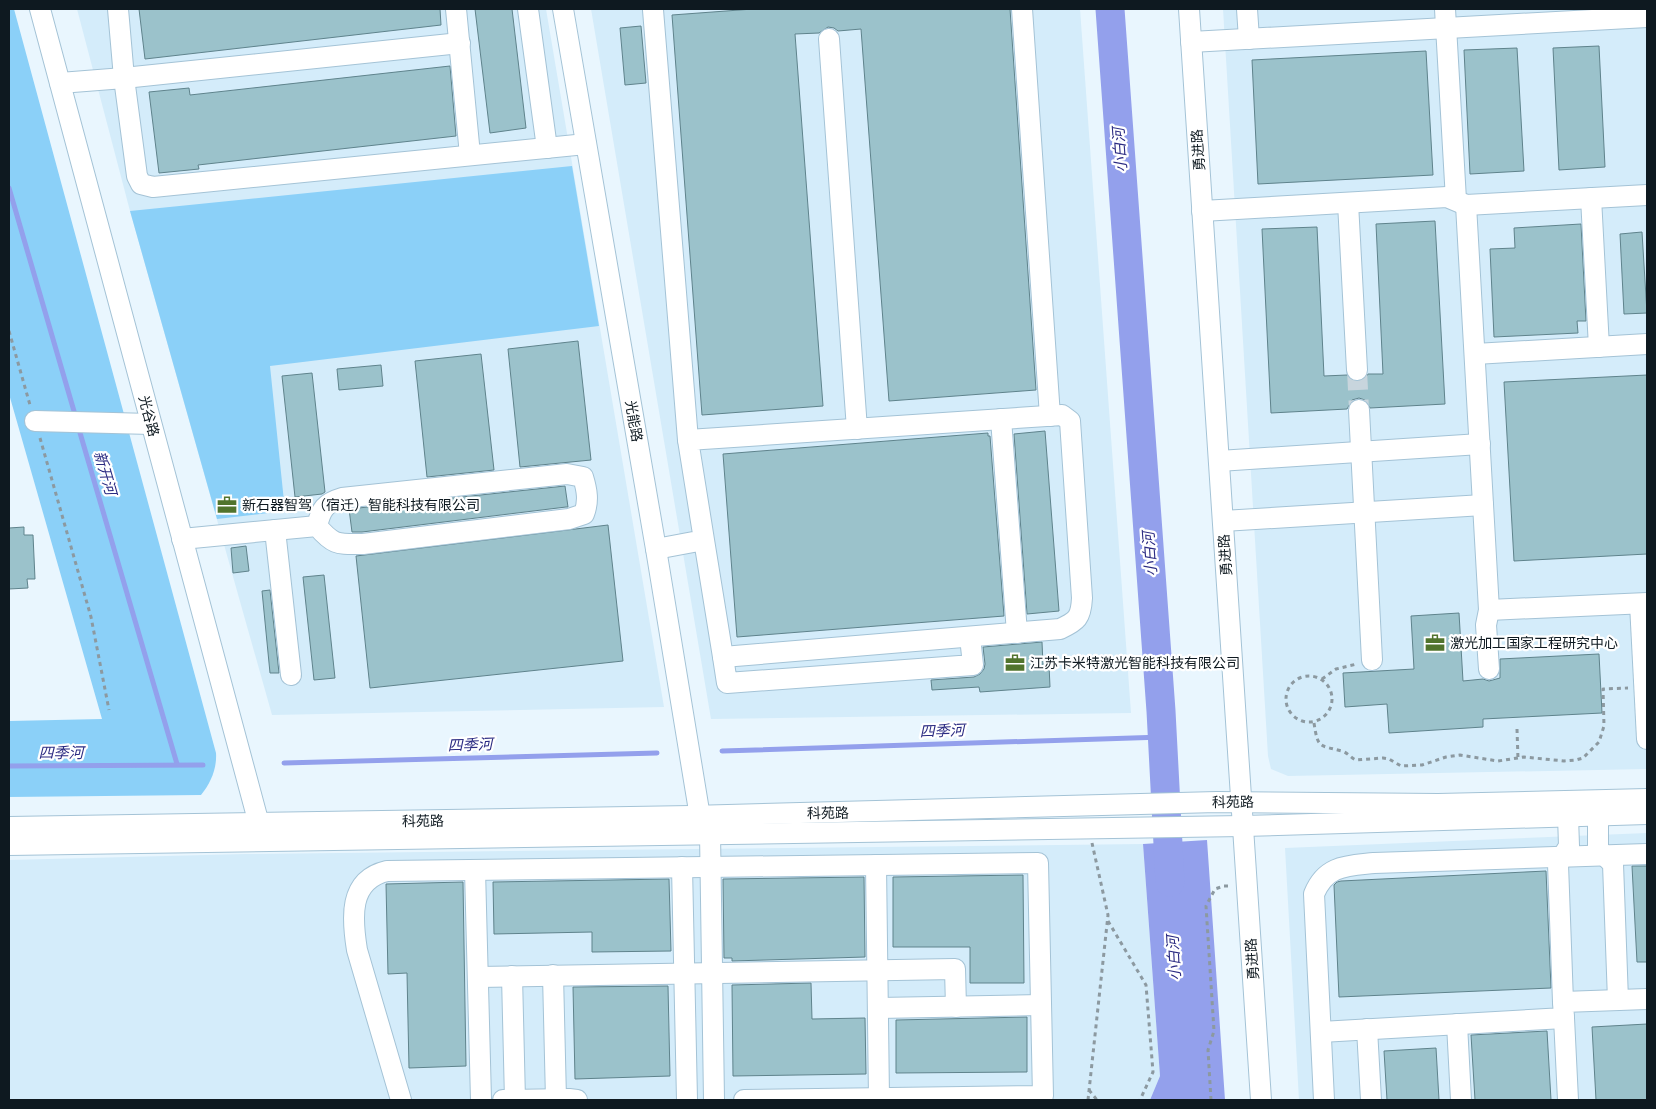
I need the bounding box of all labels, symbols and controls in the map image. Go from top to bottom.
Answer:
water label: 小白河 [1108,124,1130,173]
street label: 勇进路 [1188,128,1207,172]
street label: 光谷路 [136,393,163,438]
street label: 光能路 [622,399,647,443]
water label: 新开河 [91,449,122,500]
office icon: 新石器智驾（宿迁）智能科技有限公司 [216,494,238,516]
place label: 新石器智驾（宿迁）智能科技有限公司 [242,496,480,513]
water label: 小白河 [1138,528,1160,577]
street label: 勇进路 [1215,533,1234,577]
office icon: 激光加工国家工程研究中心 [1424,632,1446,654]
place label: 激光加工国家工程研究中心 [1450,634,1618,651]
office icon: 江苏卡米特激光智能科技有限公司 [1004,652,1026,674]
place label: 江苏卡米特激光智能科技有限公司 [1030,654,1240,671]
water label: 四季河 [919,720,968,740]
water label: 四季河 [447,734,496,754]
water label: 四季河 [38,743,86,761]
street label: 科苑路 [1212,793,1254,810]
street label: 科苑路 [807,804,849,821]
street label: 科苑路 [402,812,444,829]
water label: 小白河 [1163,932,1183,981]
street label: 勇进路 [1242,937,1261,981]

